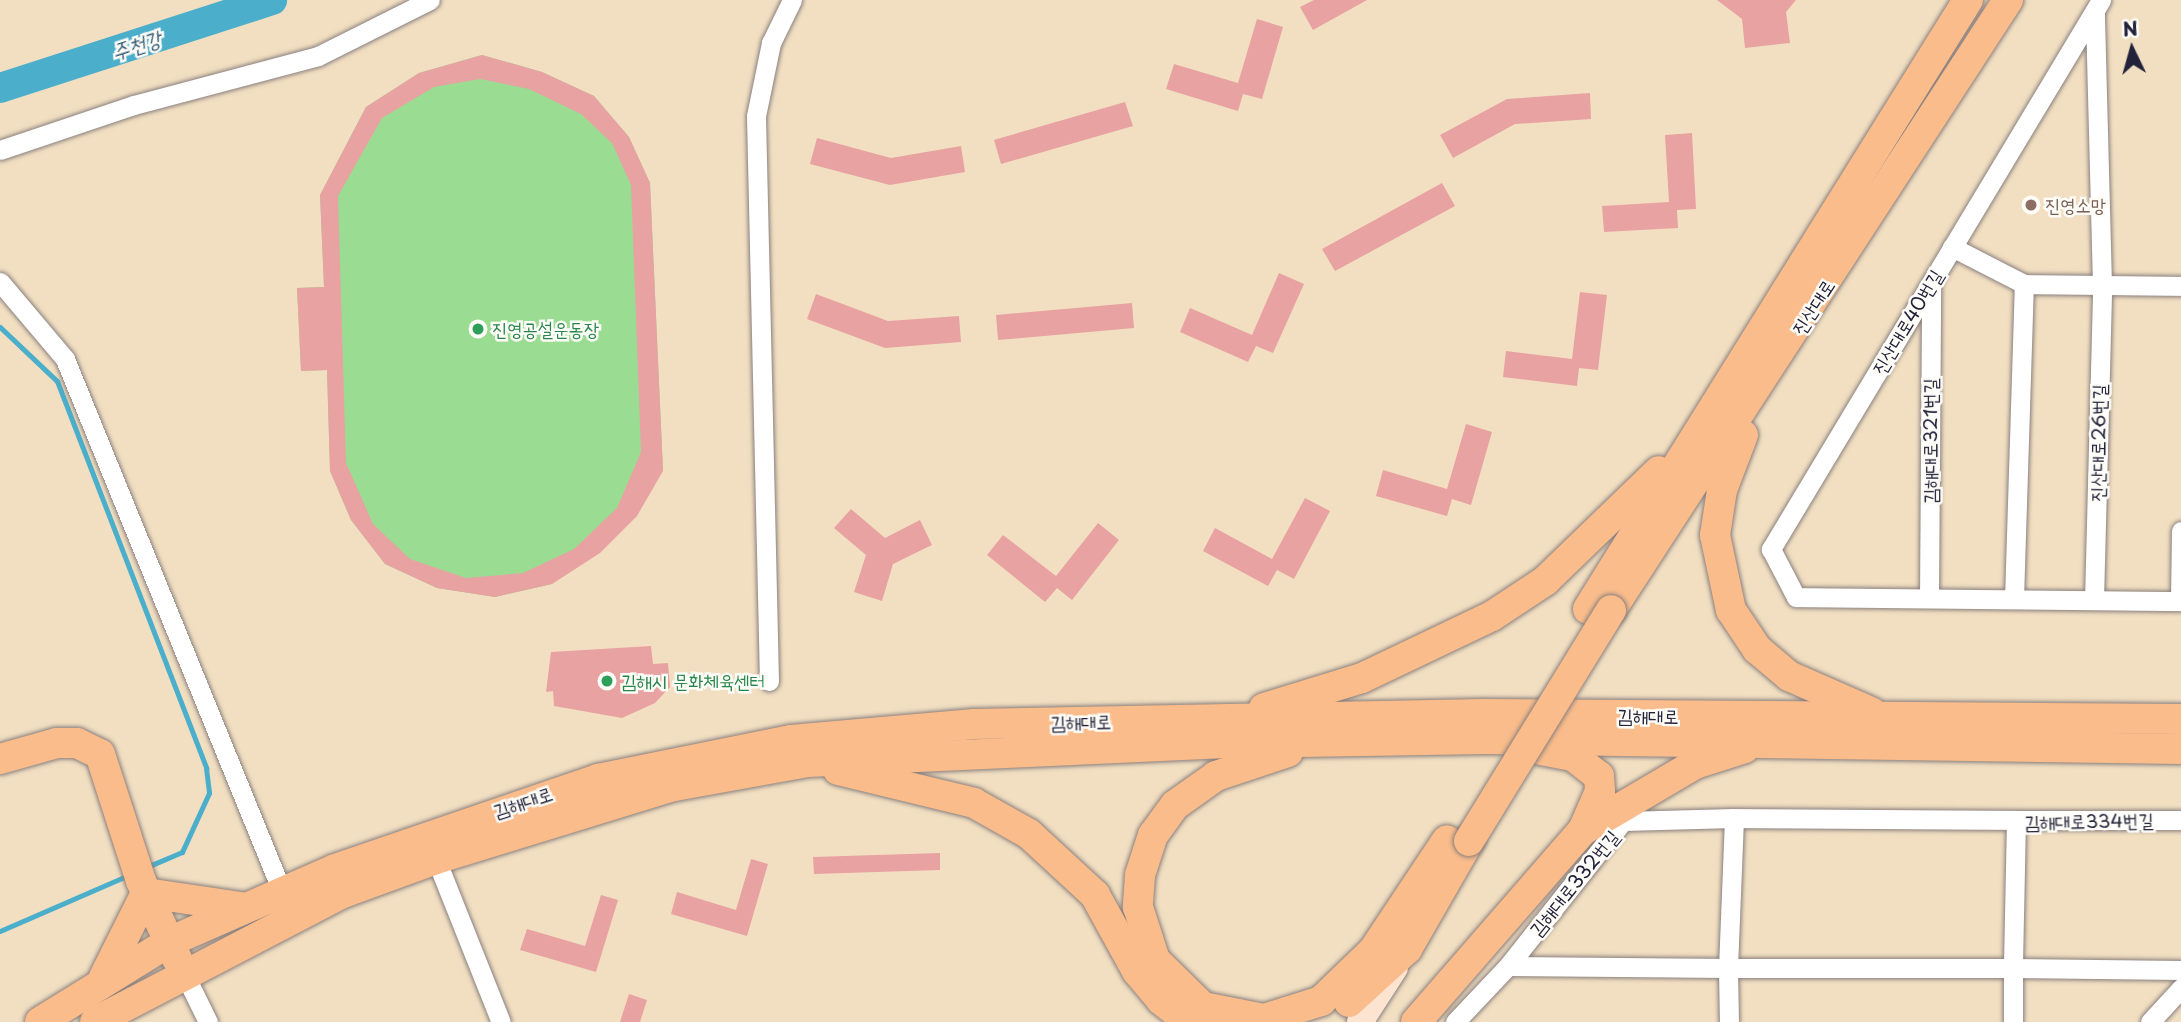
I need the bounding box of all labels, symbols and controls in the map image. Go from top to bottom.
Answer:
text: N [2121,13,2139,43]
north arrow [2097,14,2167,84]
water label: 주천강 [108,24,164,64]
place label: 진영소망 [2045,194,2106,216]
marker: 진영소망 [2023,197,2039,213]
street label: 진산대로40번길 [1867,265,1947,379]
street label: 진산대로 [1787,275,1839,339]
place label: 진영공설운동장 [492,318,599,340]
marker: 진영공설운동장 [470,321,486,337]
street label: 김해대로321번길 [1919,378,1941,504]
street label: 진산대로26번길 [2086,384,2110,502]
place label: 김해시 문화체육센터 [621,670,765,692]
marker: 김해시 문화체육센터 [599,673,615,689]
street label: 김해대로 [1617,704,1679,728]
street label: 김해대로 [1050,710,1112,734]
street label: 김해대로 [490,782,556,822]
street label: 김해대로334번길 [2024,808,2154,834]
street label: 김해대로332번길 [1524,825,1624,941]

